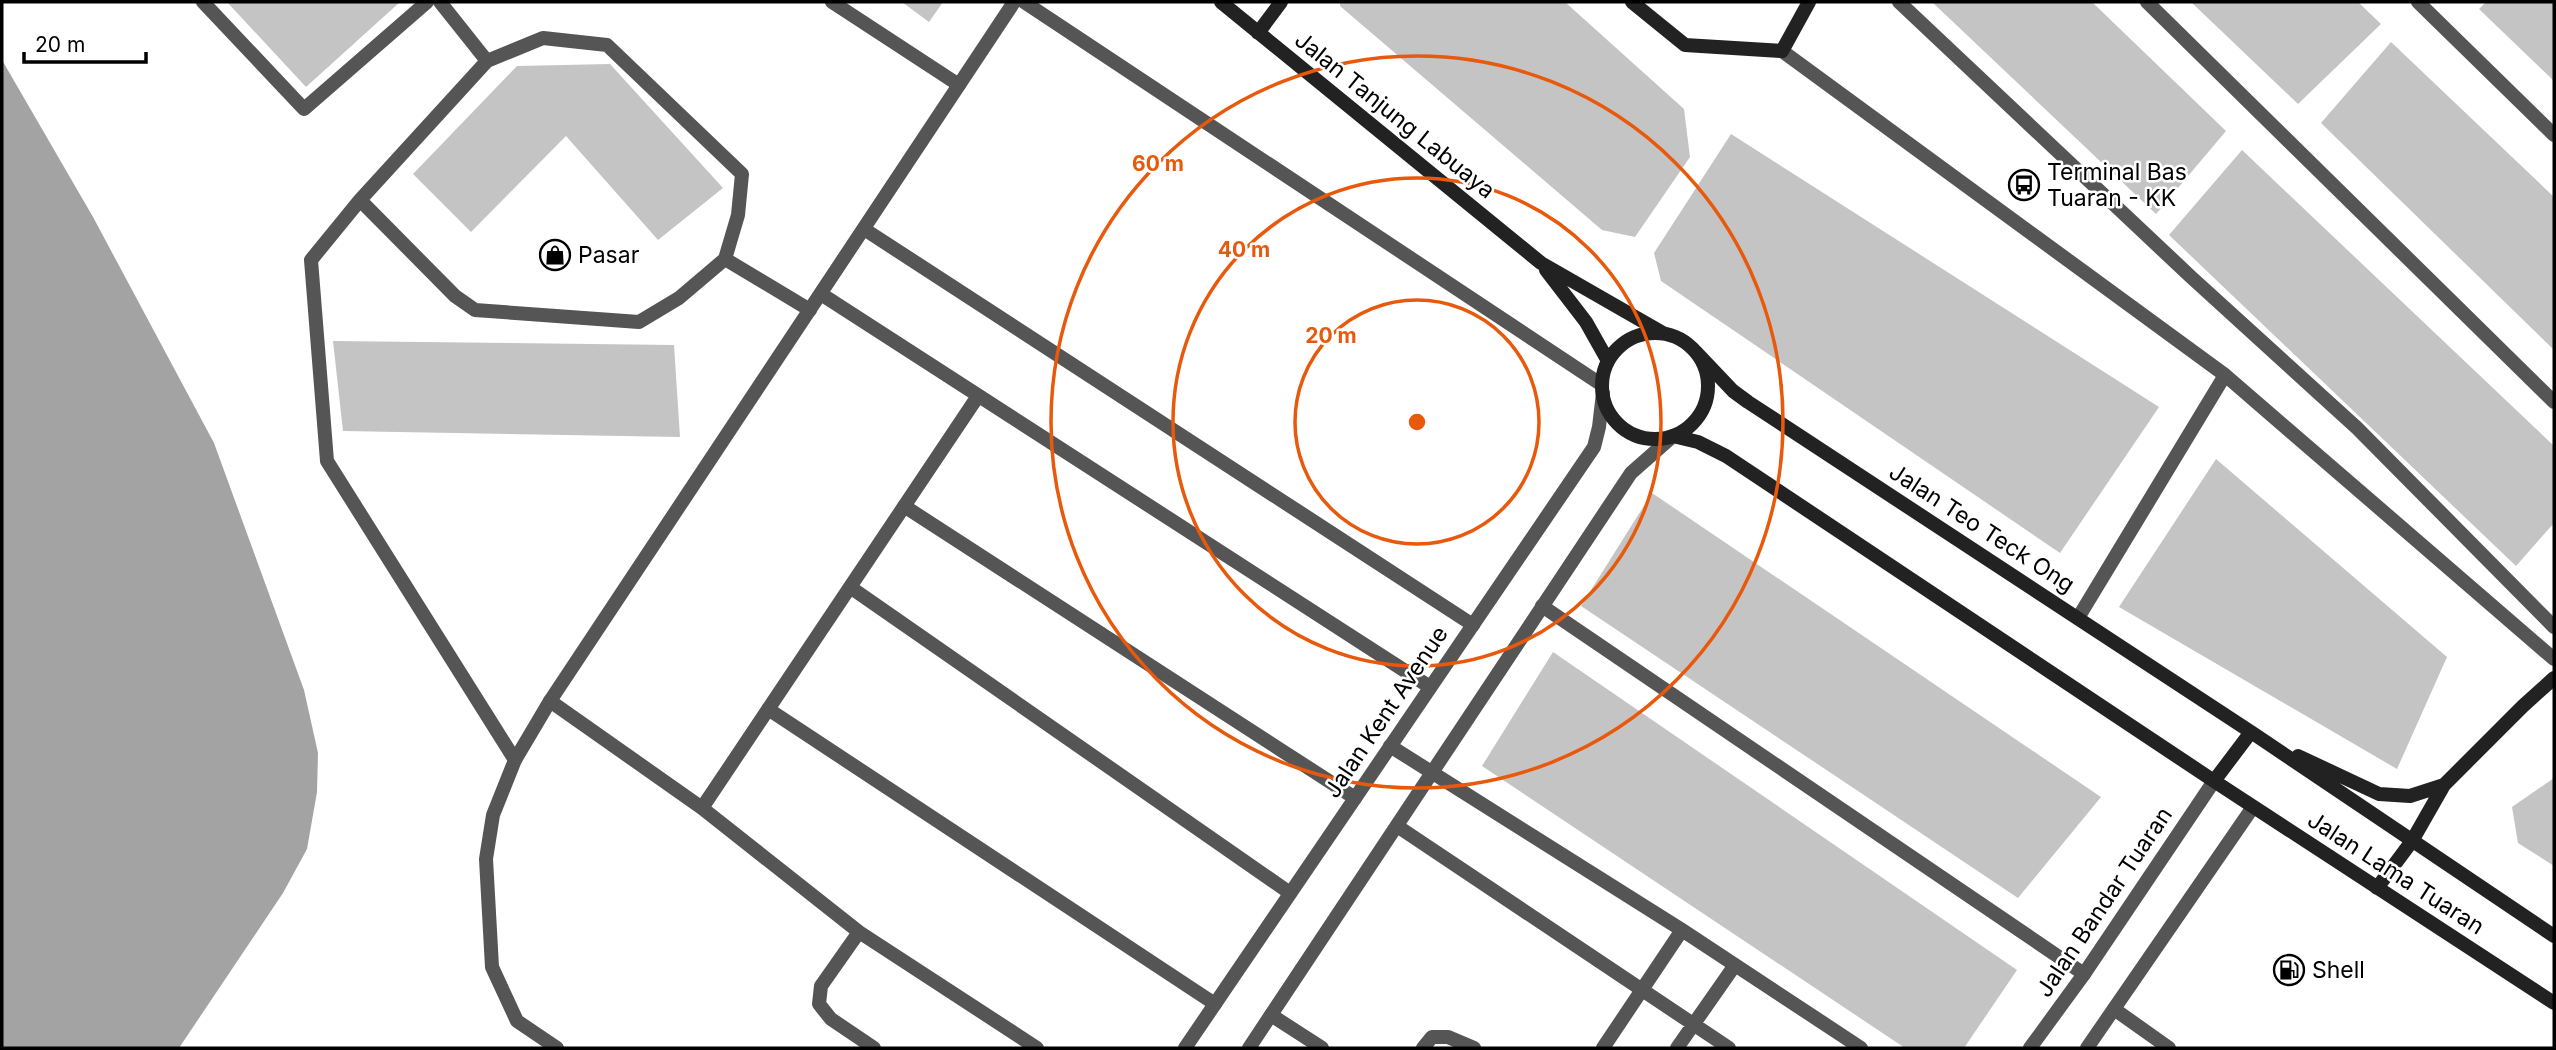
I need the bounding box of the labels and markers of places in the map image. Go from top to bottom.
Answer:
place label: Terminal Bas Tuaran - KK [2047,158,2187,212]
bus stop icon: Terminal Bas Tuaran - KK [2007,168,2041,202]
shop icon: Pasar [538,238,572,272]
place label: Pasar [578,241,640,269]
centre of rings [1405,410,1429,434]
fuel station icon: Shell [2272,953,2306,987]
place label: Shell [2312,956,2365,984]

